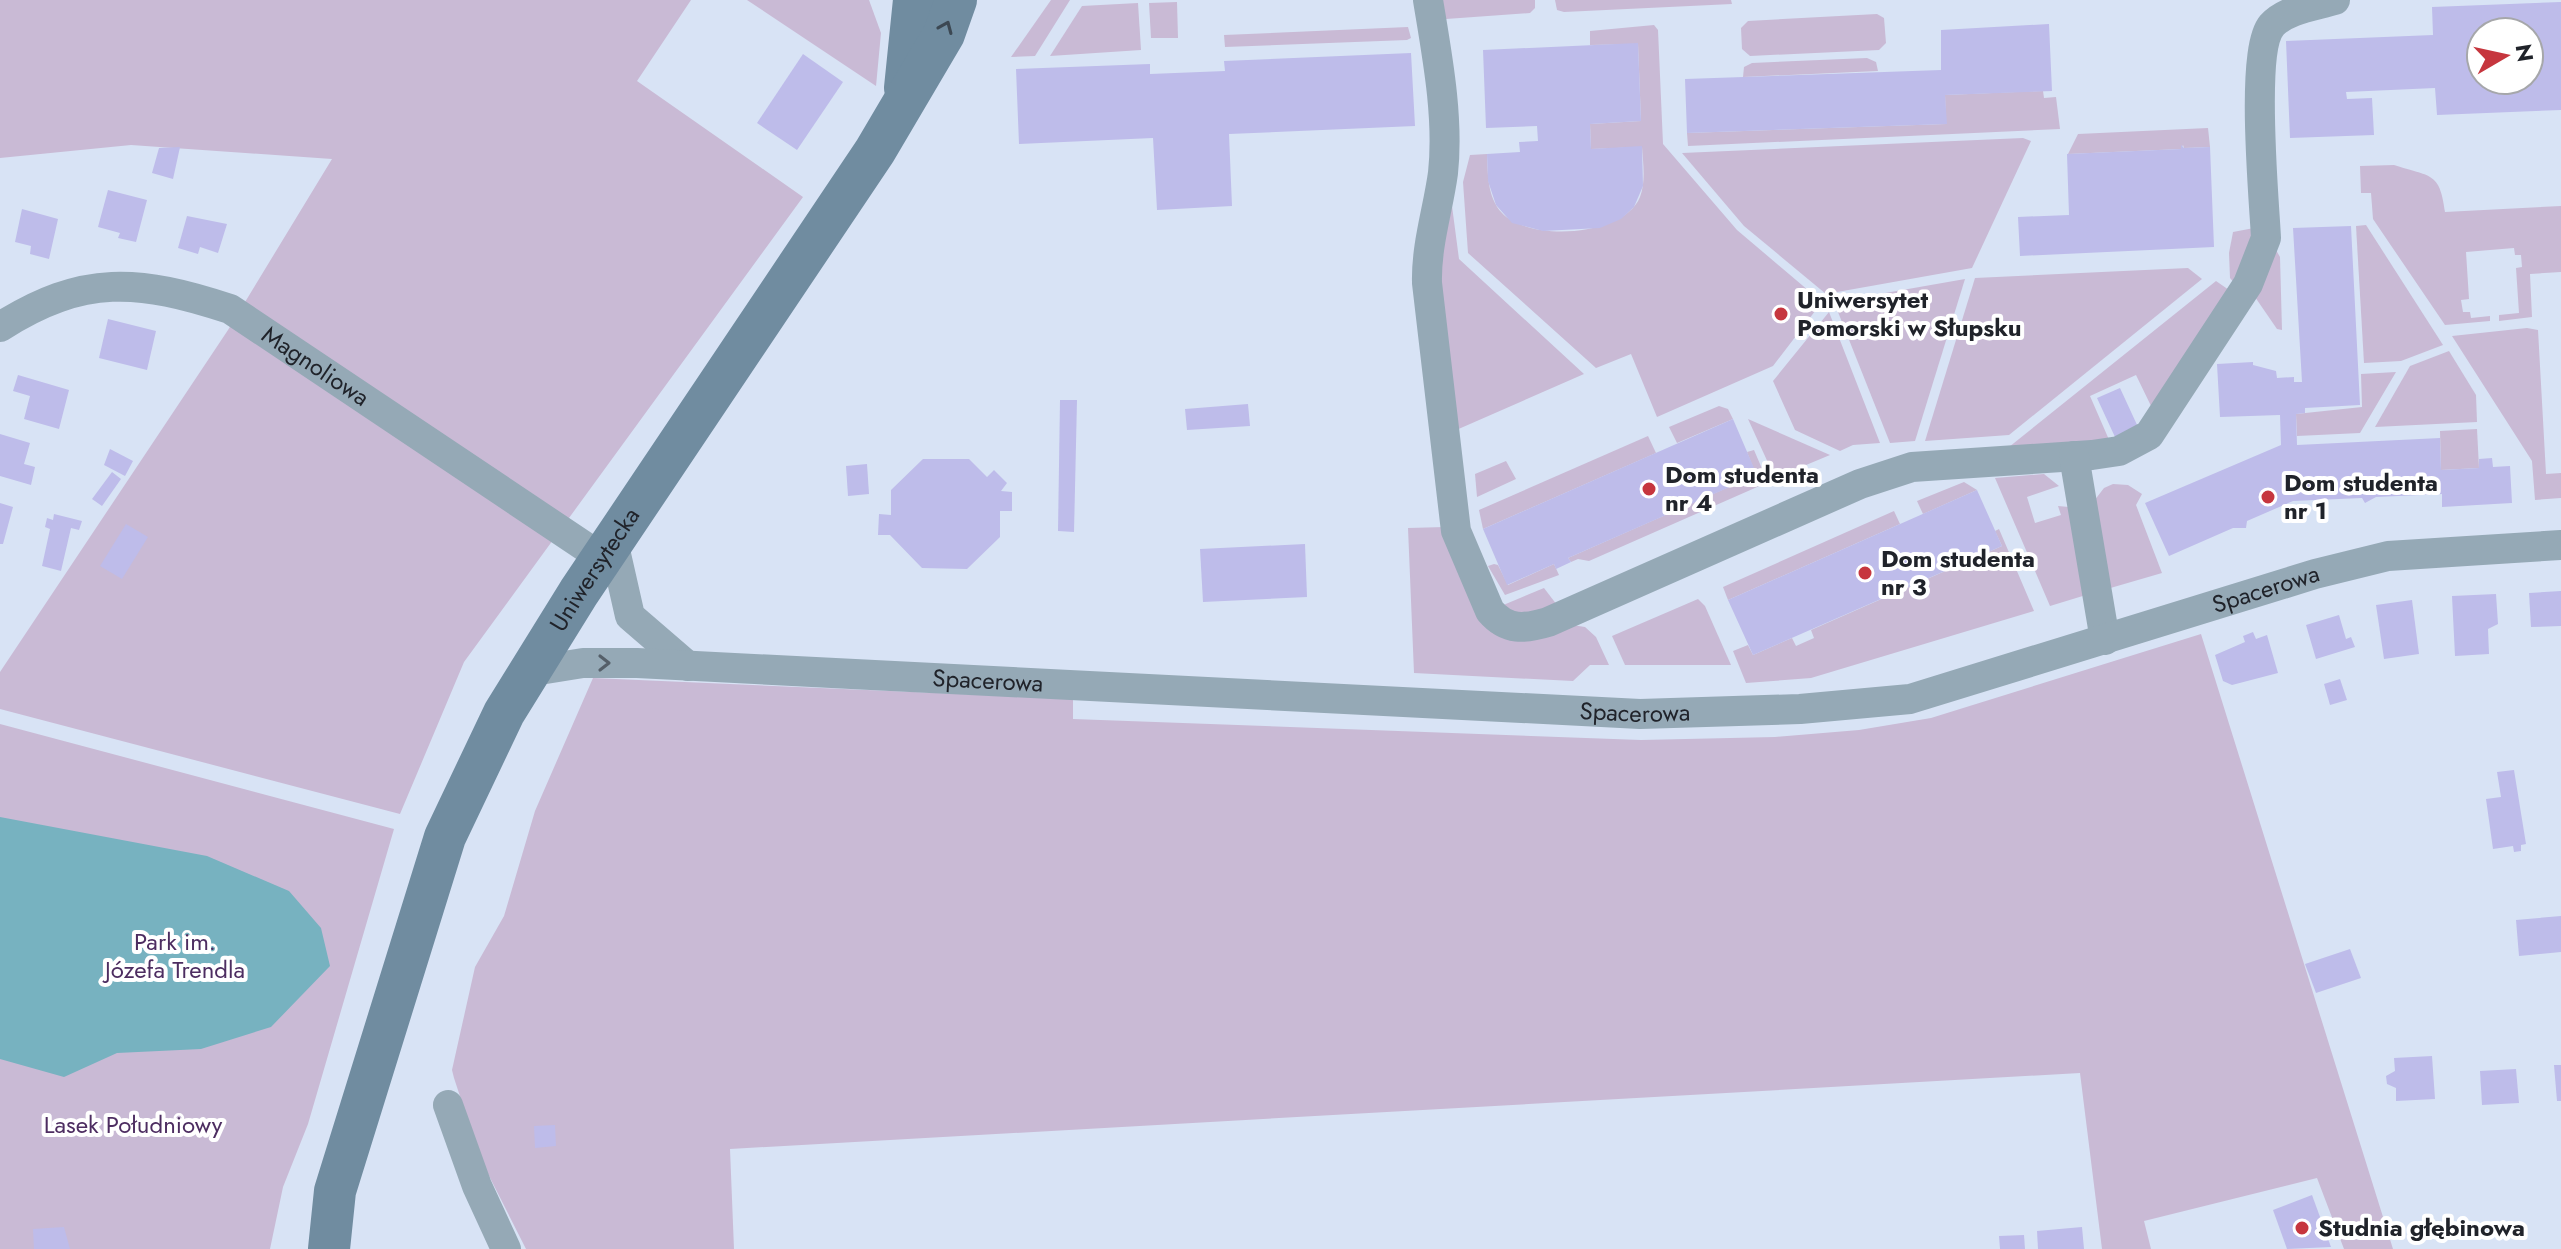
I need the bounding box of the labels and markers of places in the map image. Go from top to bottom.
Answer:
place label: Uniwersytet Pomorski w Słupsku [1797,282,2022,345]
marker: Uniwersytet Pomorski w Słupsku [1772,305,1790,323]
place label: Dom studenta nr 4 [1665,457,1819,520]
place label: Dom studenta nr 1 [2284,465,2438,528]
marker: Dom studenta nr 4 [1640,480,1658,498]
marker: Dom studenta nr 1 [2259,488,2277,506]
place label: Dom studenta nr 3 [1881,541,2035,604]
marker: Dom studenta nr 3 [1856,564,1874,582]
place label: Studnia głębinowa [2318,1210,2525,1245]
marker: Studnia głębinowa [2293,1219,2311,1237]

